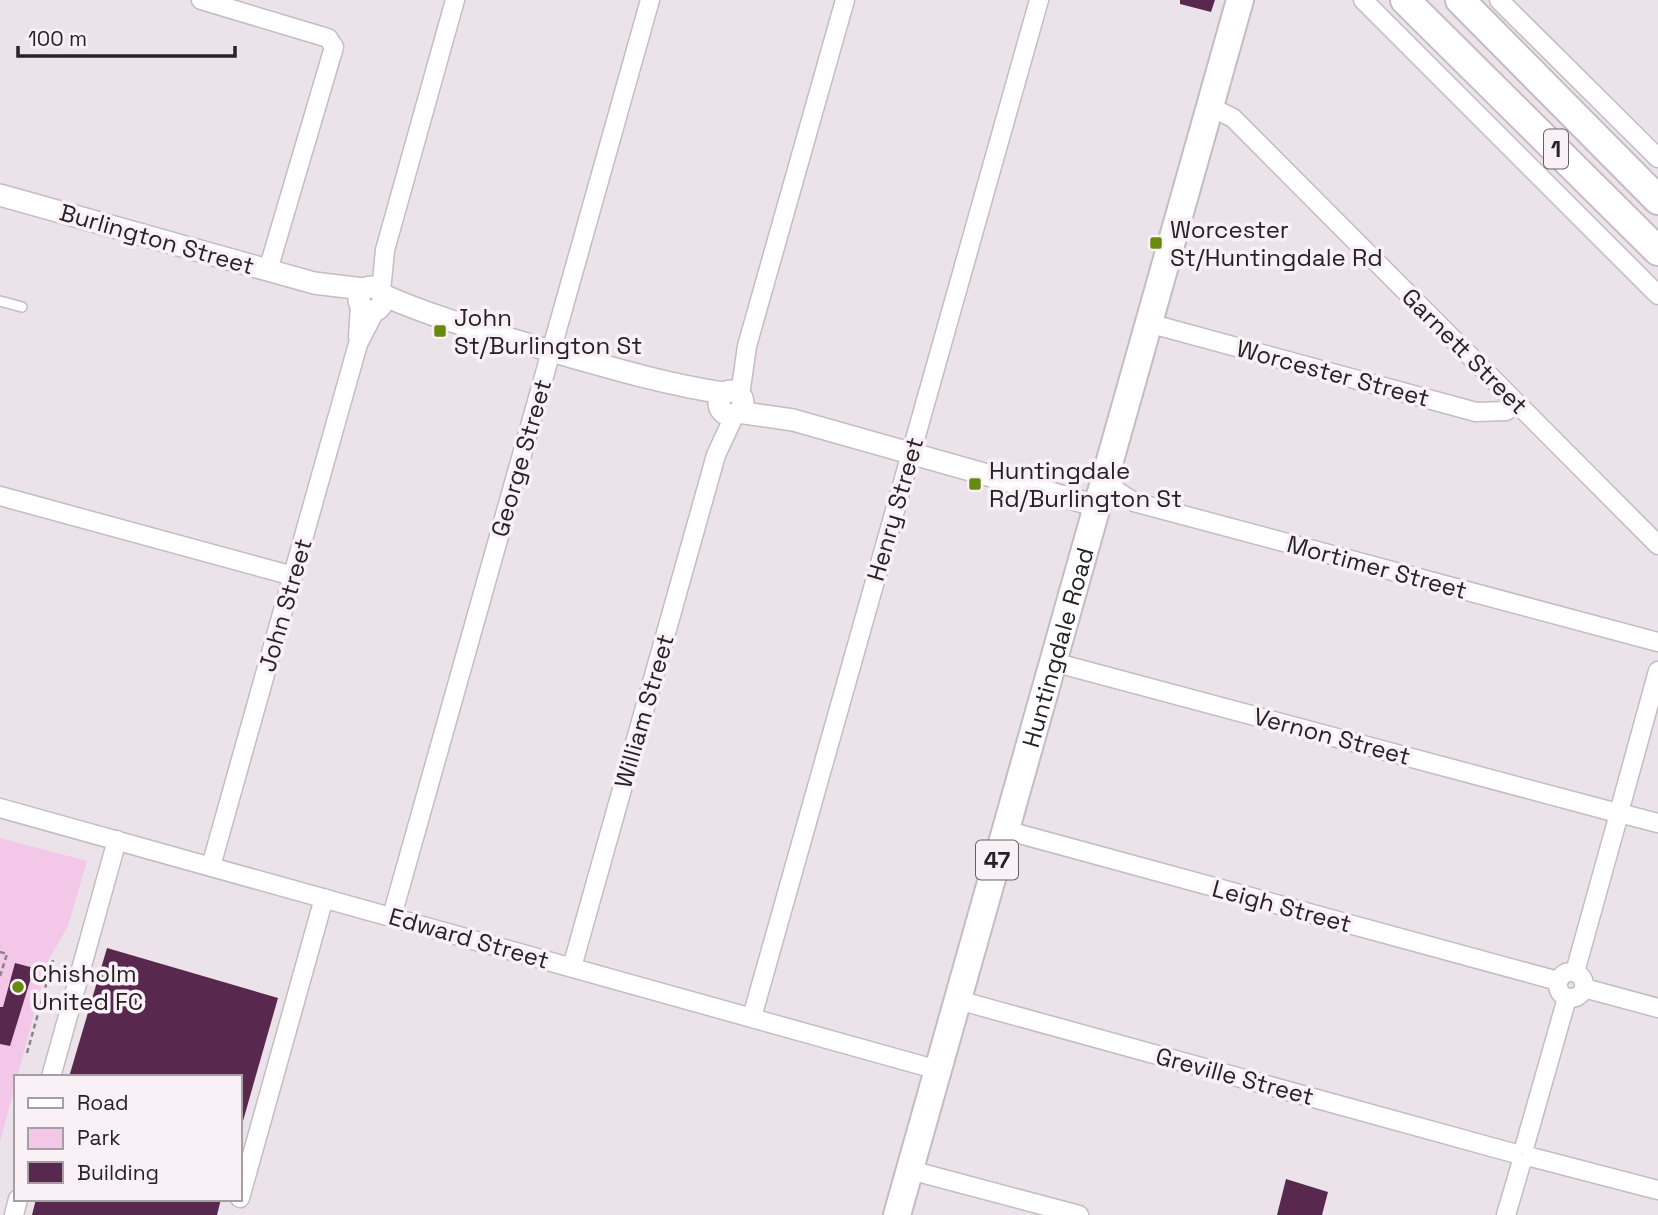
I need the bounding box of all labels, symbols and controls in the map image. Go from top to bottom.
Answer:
scale bar [18,14,234,58]
text: 100 m [28,25,87,52]
road number: 1 [1544,130,1568,168]
street label: Burlington Street [56,196,258,282]
place label: Worcester St/Huntingdale Rd [1170,214,1383,273]
marker: Worcester St/Huntingdale Rd [1148,235,1164,251]
street label: Garnett Street [1395,281,1535,421]
place label: John St/Burlington St [454,302,642,361]
marker: John St/Burlington St [432,323,448,339]
street label: Worcester Street [1233,332,1433,414]
street label: George Street [484,376,558,540]
street label: Henry Street [860,434,930,584]
place label: Huntingdale Rd/Burlington St [989,455,1182,514]
marker: Huntingdale Rd/Burlington St [967,476,983,492]
street label: Mortimer Street [1284,528,1470,606]
street label: John Street [251,535,319,675]
street label: Huntingdale Road [1014,544,1100,751]
street label: William Street [607,631,681,791]
street label: Vernon Street [1250,700,1414,772]
road number: 47 [976,840,1018,880]
street label: Leigh Street [1209,873,1355,939]
street label: Edward Street [385,900,553,976]
place label: Chisholm United FC [32,958,143,1017]
marker: Chisholm United FC [10,979,26,995]
street label: Greville Street [1153,1040,1317,1112]
legend [14,1075,242,1201]
text: Road [77,1089,129,1116]
text: Park [77,1124,121,1151]
text: Building [77,1159,159,1186]

